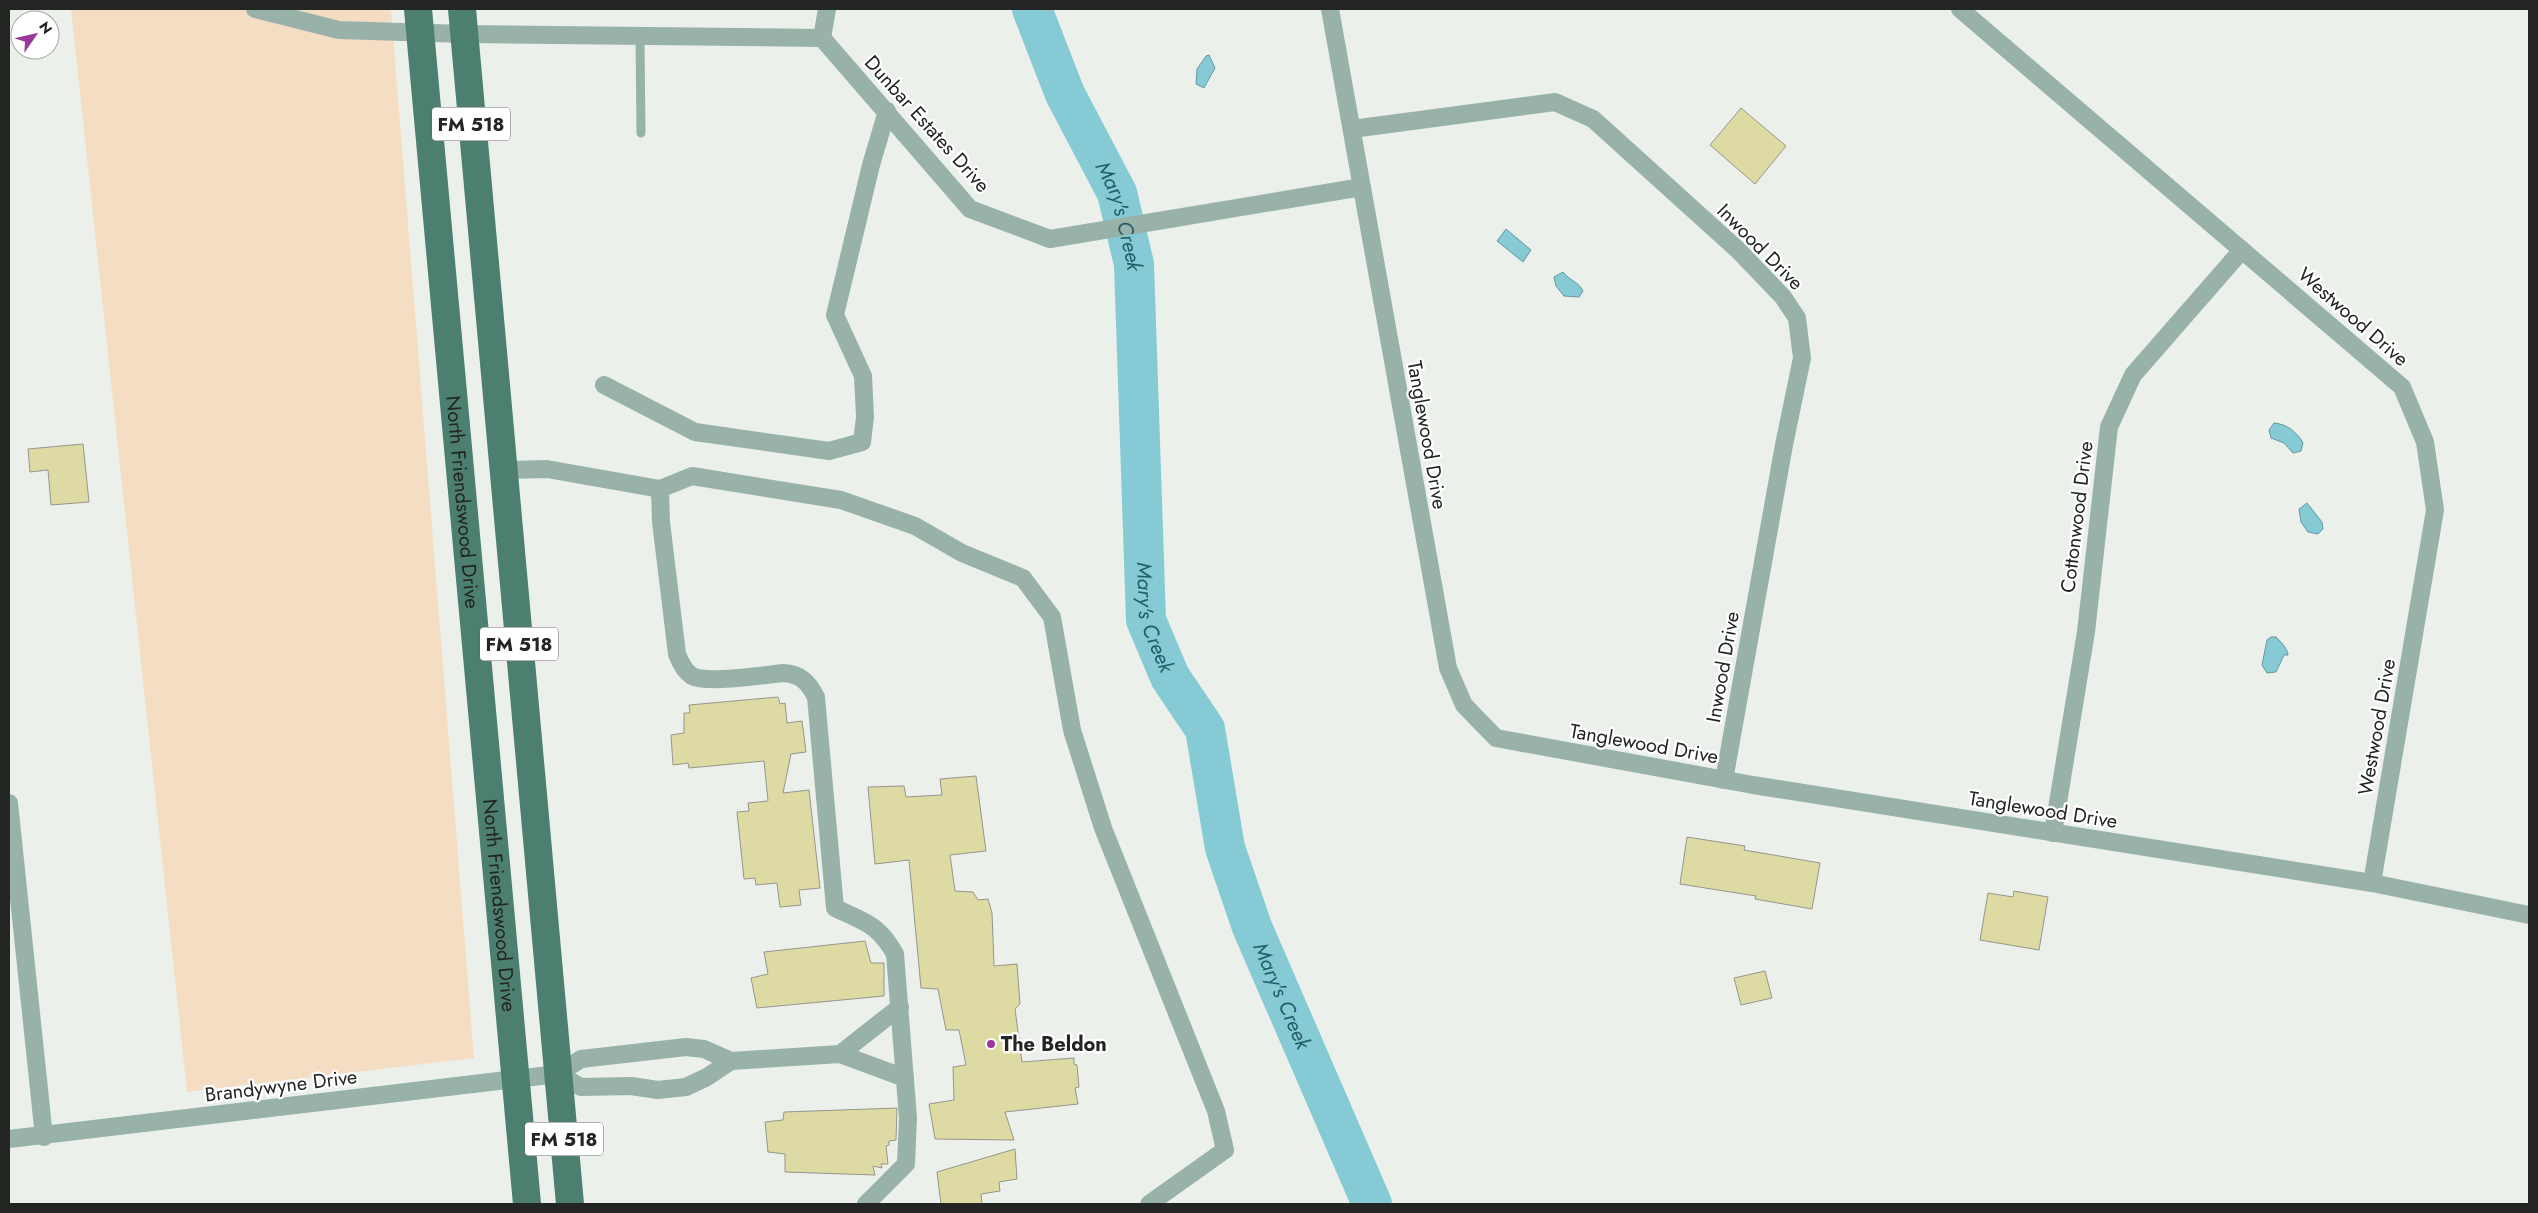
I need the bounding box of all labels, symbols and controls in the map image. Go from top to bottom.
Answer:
north arrow [10,10,60,60]
text: N [34,18,57,38]
street label: Dunbar Estates Drive [857,49,997,199]
road number: FM 518 [432,108,510,140]
water label: Mary's Creek [1088,156,1149,272]
street label: Inwood Drive [1710,197,1810,297]
street label: Westwood Drive [2291,261,2415,373]
street label: Tanglewood Drive [1400,358,1454,512]
street label: North Friendswood Drive [439,394,487,610]
street label: Cottonwood Drive [2053,440,2101,594]
water label: Mary's Creek [1129,561,1182,678]
street label: Inwood Drive [1699,609,1747,725]
road number: FM 518 [480,628,558,661]
street label: Westwood Drive [2351,656,2403,798]
street label: Tanglewood Drive [1567,717,1721,771]
street label: Tanglewood Drive [1966,784,2120,836]
street label: North Friendswood Drive [476,798,524,1013]
water label: Mary's Creek [1246,938,1319,1055]
place label: The Beldon [1001,1030,1107,1059]
marker: The Beldon [985,1038,997,1050]
street label: Brandywyne Drive [203,1062,359,1110]
road number: FM 518 [525,1122,603,1156]

